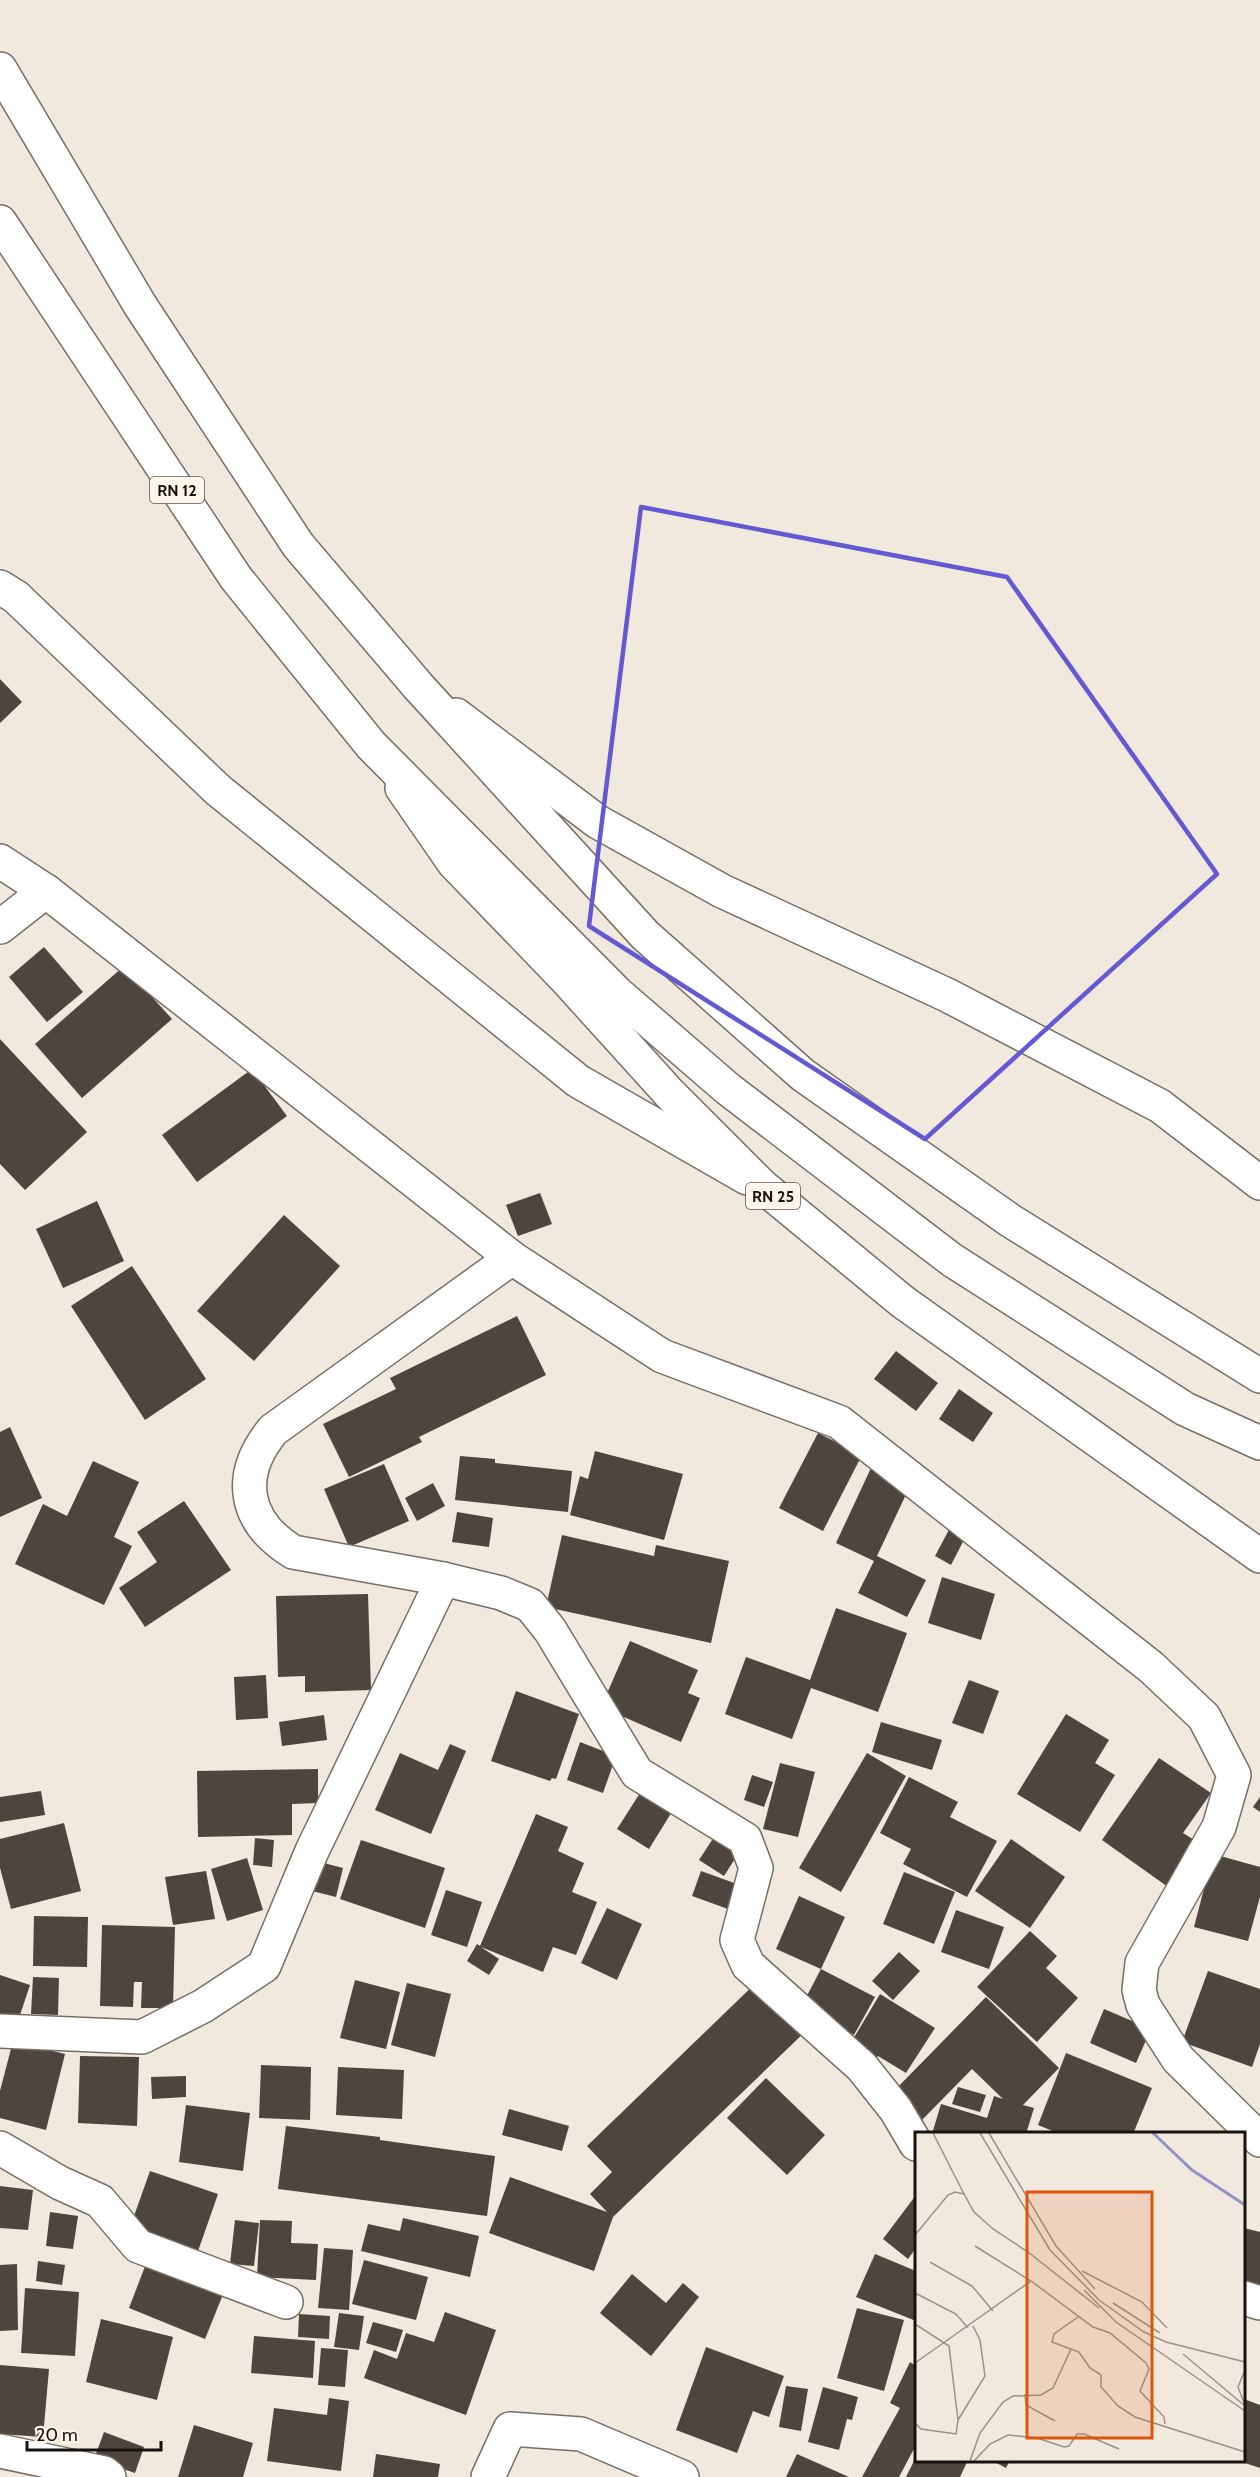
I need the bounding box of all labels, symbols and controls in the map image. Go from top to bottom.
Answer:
road number: RN 12 [150,477,204,503]
road number: RN 25 [746,1183,800,1209]
inset map [915,2132,1245,2462]
scale bar [27,2414,160,2452]
text: 20 m [36,2424,78,2446]

